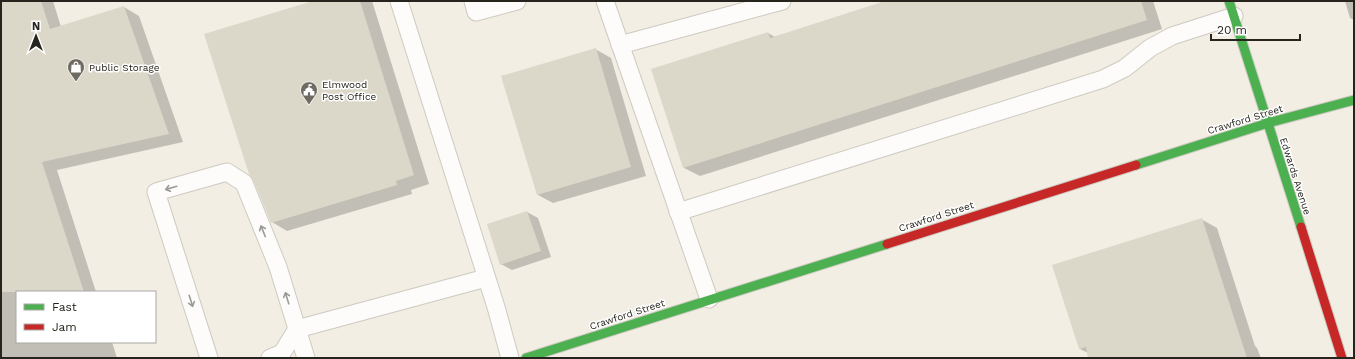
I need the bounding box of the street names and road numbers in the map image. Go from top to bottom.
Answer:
street label: Crawford Street [1206,103,1285,136]
street label: Edwards Avenue [1278,136,1313,216]
street label: Crawford Street [897,199,976,234]
street label: Crawford Street [588,297,667,332]

